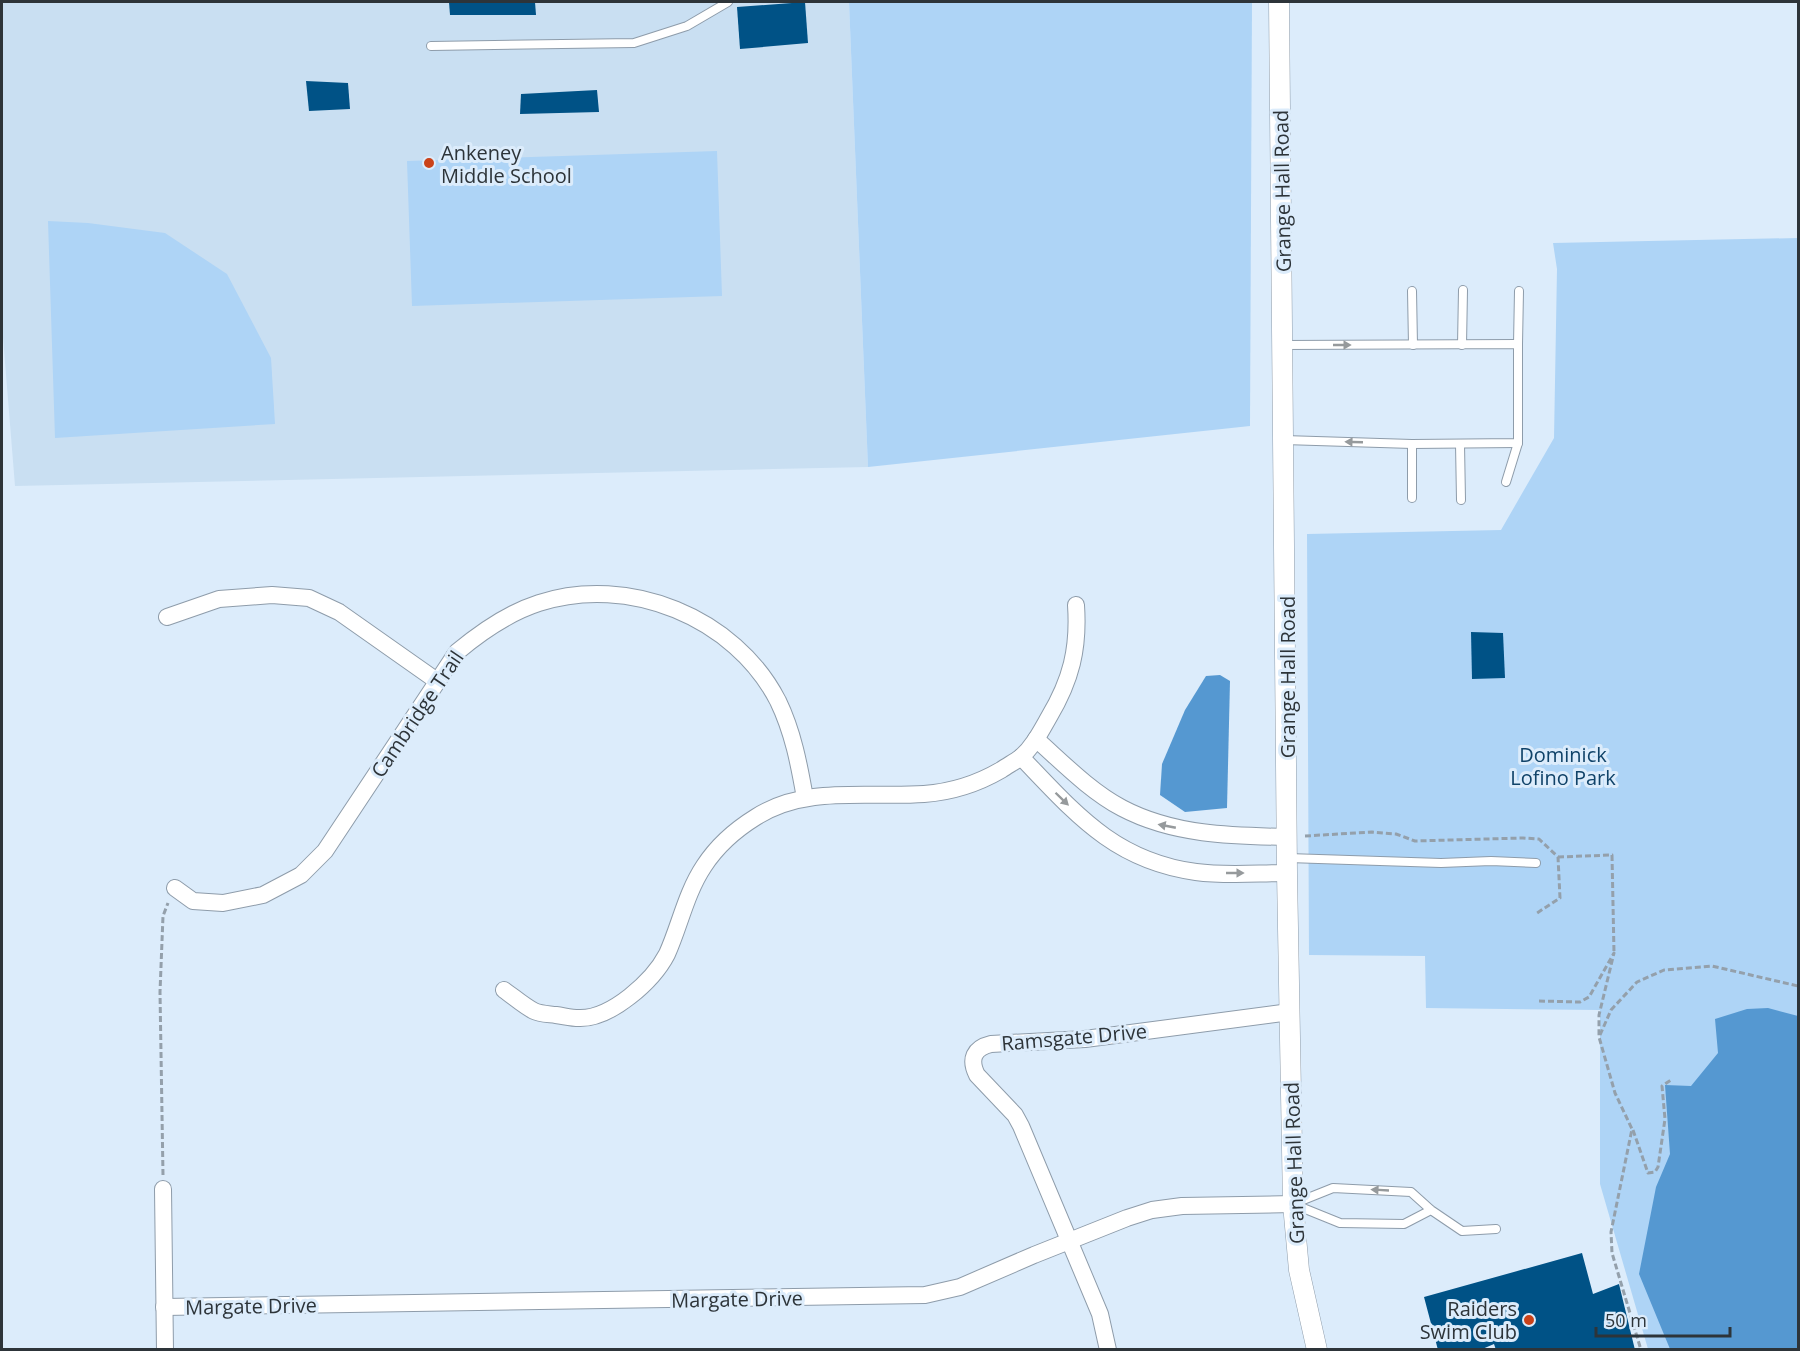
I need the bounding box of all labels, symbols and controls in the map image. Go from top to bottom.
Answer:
street label: Grange Hall Road [1267,110,1297,272]
place label: Ankeney Middle School [441,139,572,189]
marker: Ankeney Middle School [422,156,436,170]
one-way arrow [1332,340,1351,350]
one-way arrow [1344,438,1363,447]
street label: Grange Hall Road [1274,596,1301,758]
street label: Cambridge Trail [365,645,469,783]
park label: Dominick Lofino Park [1510,741,1616,791]
one-way arrow [1054,792,1069,806]
one-way arrow [1158,821,1177,830]
one-way arrow [1225,868,1244,878]
street label: Ramsgate Drive [1000,1017,1148,1057]
street label: Grange Hall Road [1278,1081,1310,1245]
one-way arrow [1370,1186,1389,1195]
street label: Margate Drive [671,1284,803,1314]
street label: Margate Drive [185,1291,317,1321]
place label: Raiders Swim Club [1420,1295,1517,1345]
scale bar [1596,1300,1730,1338]
text: 50 m [1605,1308,1647,1332]
marker: Raiders Swim Club [1522,1313,1536,1327]

